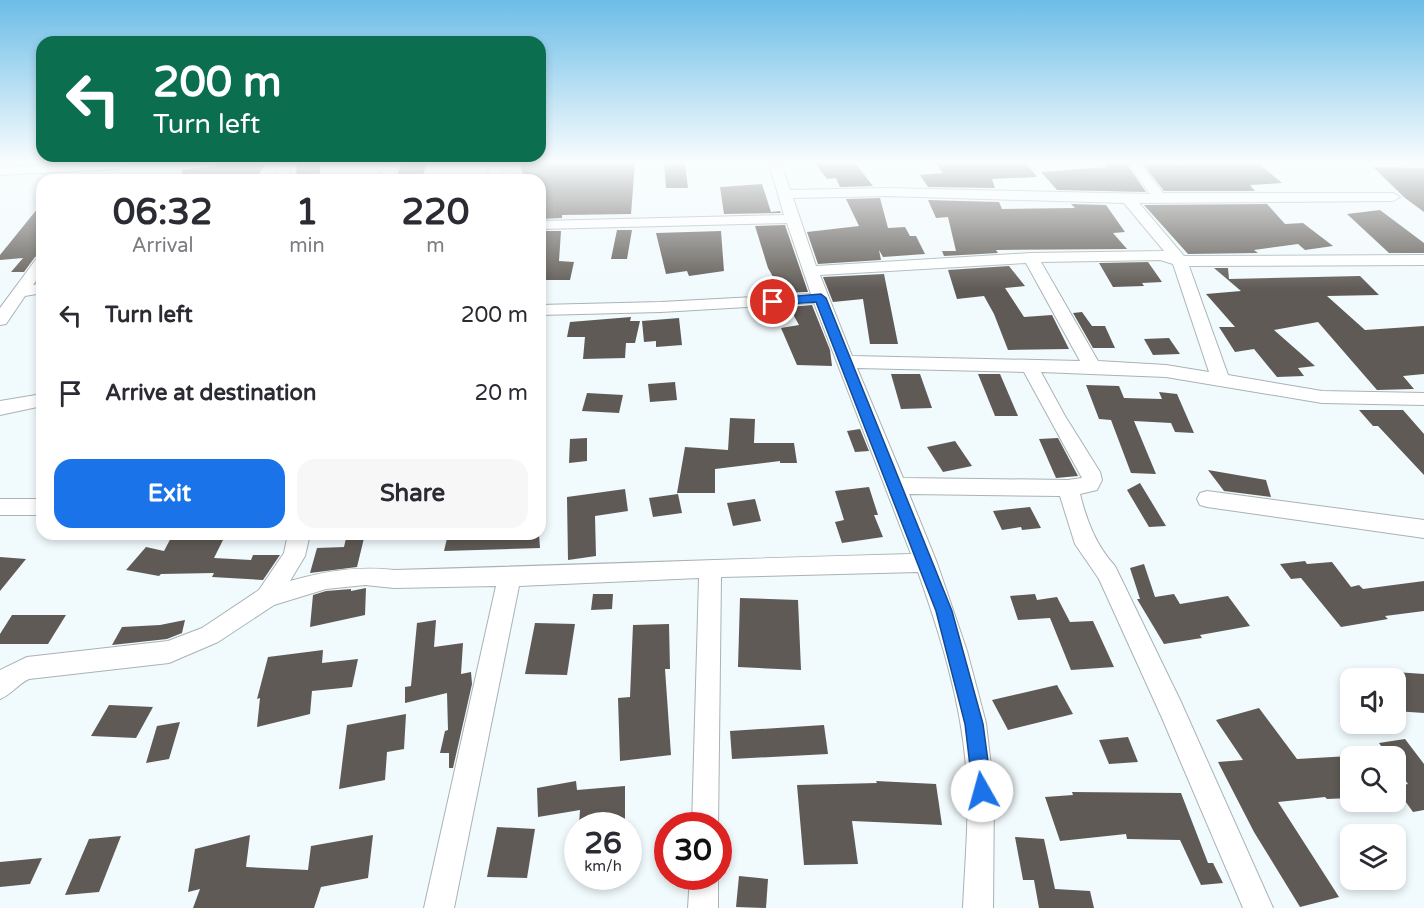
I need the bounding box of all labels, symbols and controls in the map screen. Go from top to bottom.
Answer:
text: 200 m [153,57,282,108]
icon: left [54,60,132,138]
text: Turn left [153,108,260,141]
text: 06:32 [113,191,213,234]
text: 1 [296,191,318,234]
text: 220 [401,191,469,234]
text: Arrival [132,234,194,258]
text: min [289,234,325,258]
text: m [426,234,445,258]
pin [747,276,798,327]
icon: arrive [756,285,789,318]
icon: left [54,299,87,332]
text: Turn left [105,302,193,328]
text: 200 m [461,302,528,328]
icon: arrive [54,377,87,410]
text: Arrive at destination [105,380,316,406]
text: 20 m [474,380,528,406]
button: Exit [54,459,285,528]
button: Share [297,459,528,528]
map controls [1340,668,1406,890]
button: sound [1340,668,1406,734]
button: search [1340,746,1406,812]
position arrow [950,759,1014,823]
speed limit sign: 30 [654,812,732,890]
button: layers [1340,824,1406,890]
text: 26 [584,825,622,862]
text: km/h [584,857,622,875]

